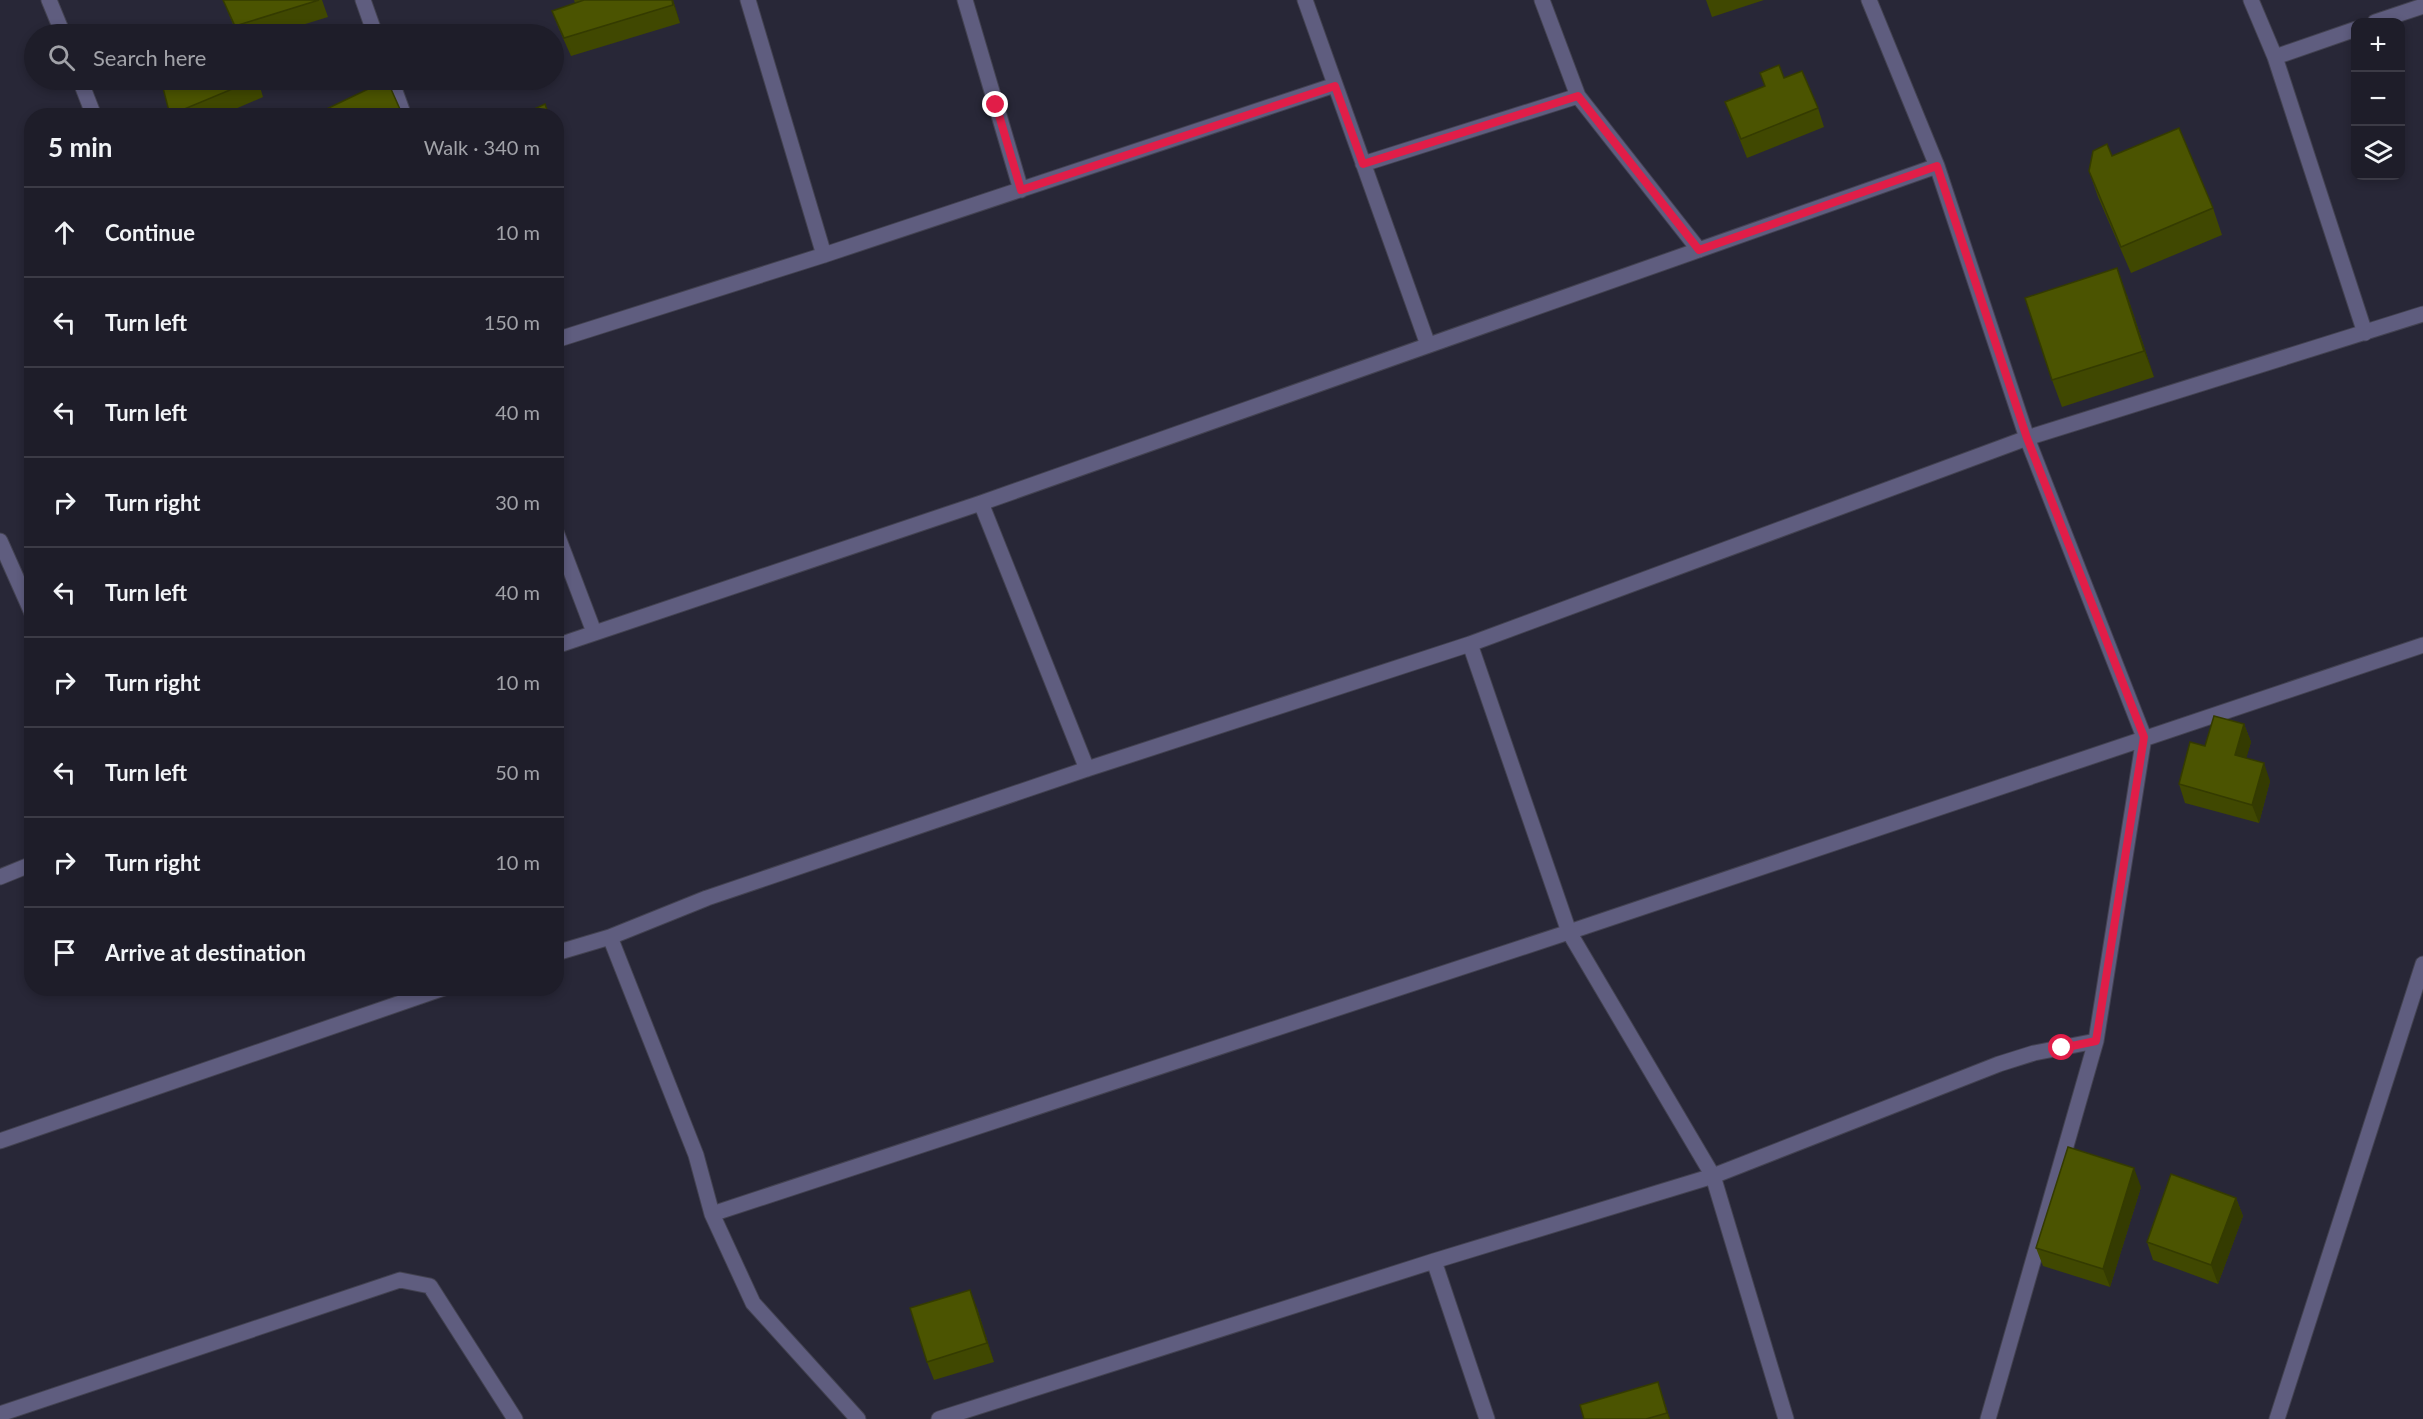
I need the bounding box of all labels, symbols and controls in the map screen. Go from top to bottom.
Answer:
map controls [2351,18,2405,180]
button: + [2351,18,2405,72]
search box [24,24,564,90]
icon: search [45,41,78,74]
text: Search here [93,44,206,71]
button: − [2351,72,2405,126]
route end [982,91,1008,117]
button: layers [2351,126,2405,180]
text: 5 min [48,131,112,163]
text: Walk · 340 m [424,135,540,159]
icon: ahead [48,216,81,249]
text: Continue [105,219,195,246]
text: 10 m [495,220,540,244]
icon: left [48,306,81,339]
text: Turn left [105,309,187,336]
text: 150 m [484,310,540,334]
icon: left [48,396,81,429]
text: Turn left [105,399,187,426]
text: 40 m [495,400,540,424]
icon: right [48,486,81,519]
text: Turn right [105,489,200,516]
text: 30 m [495,490,540,514]
icon: left [48,576,81,609]
text: Turn left [105,579,187,606]
text: 40 m [495,580,540,604]
icon: right [48,666,81,699]
text: Turn right [105,669,200,696]
text: 10 m [495,670,540,694]
icon: left [48,756,81,789]
text: Turn left [105,759,187,786]
text: 50 m [495,760,540,784]
icon: right [48,846,81,879]
text: Turn right [105,849,200,876]
text: 10 m [495,850,540,874]
icon: arrive [48,936,81,969]
text: Arrive at destination [105,939,306,966]
route start [2048,1034,2074,1060]

